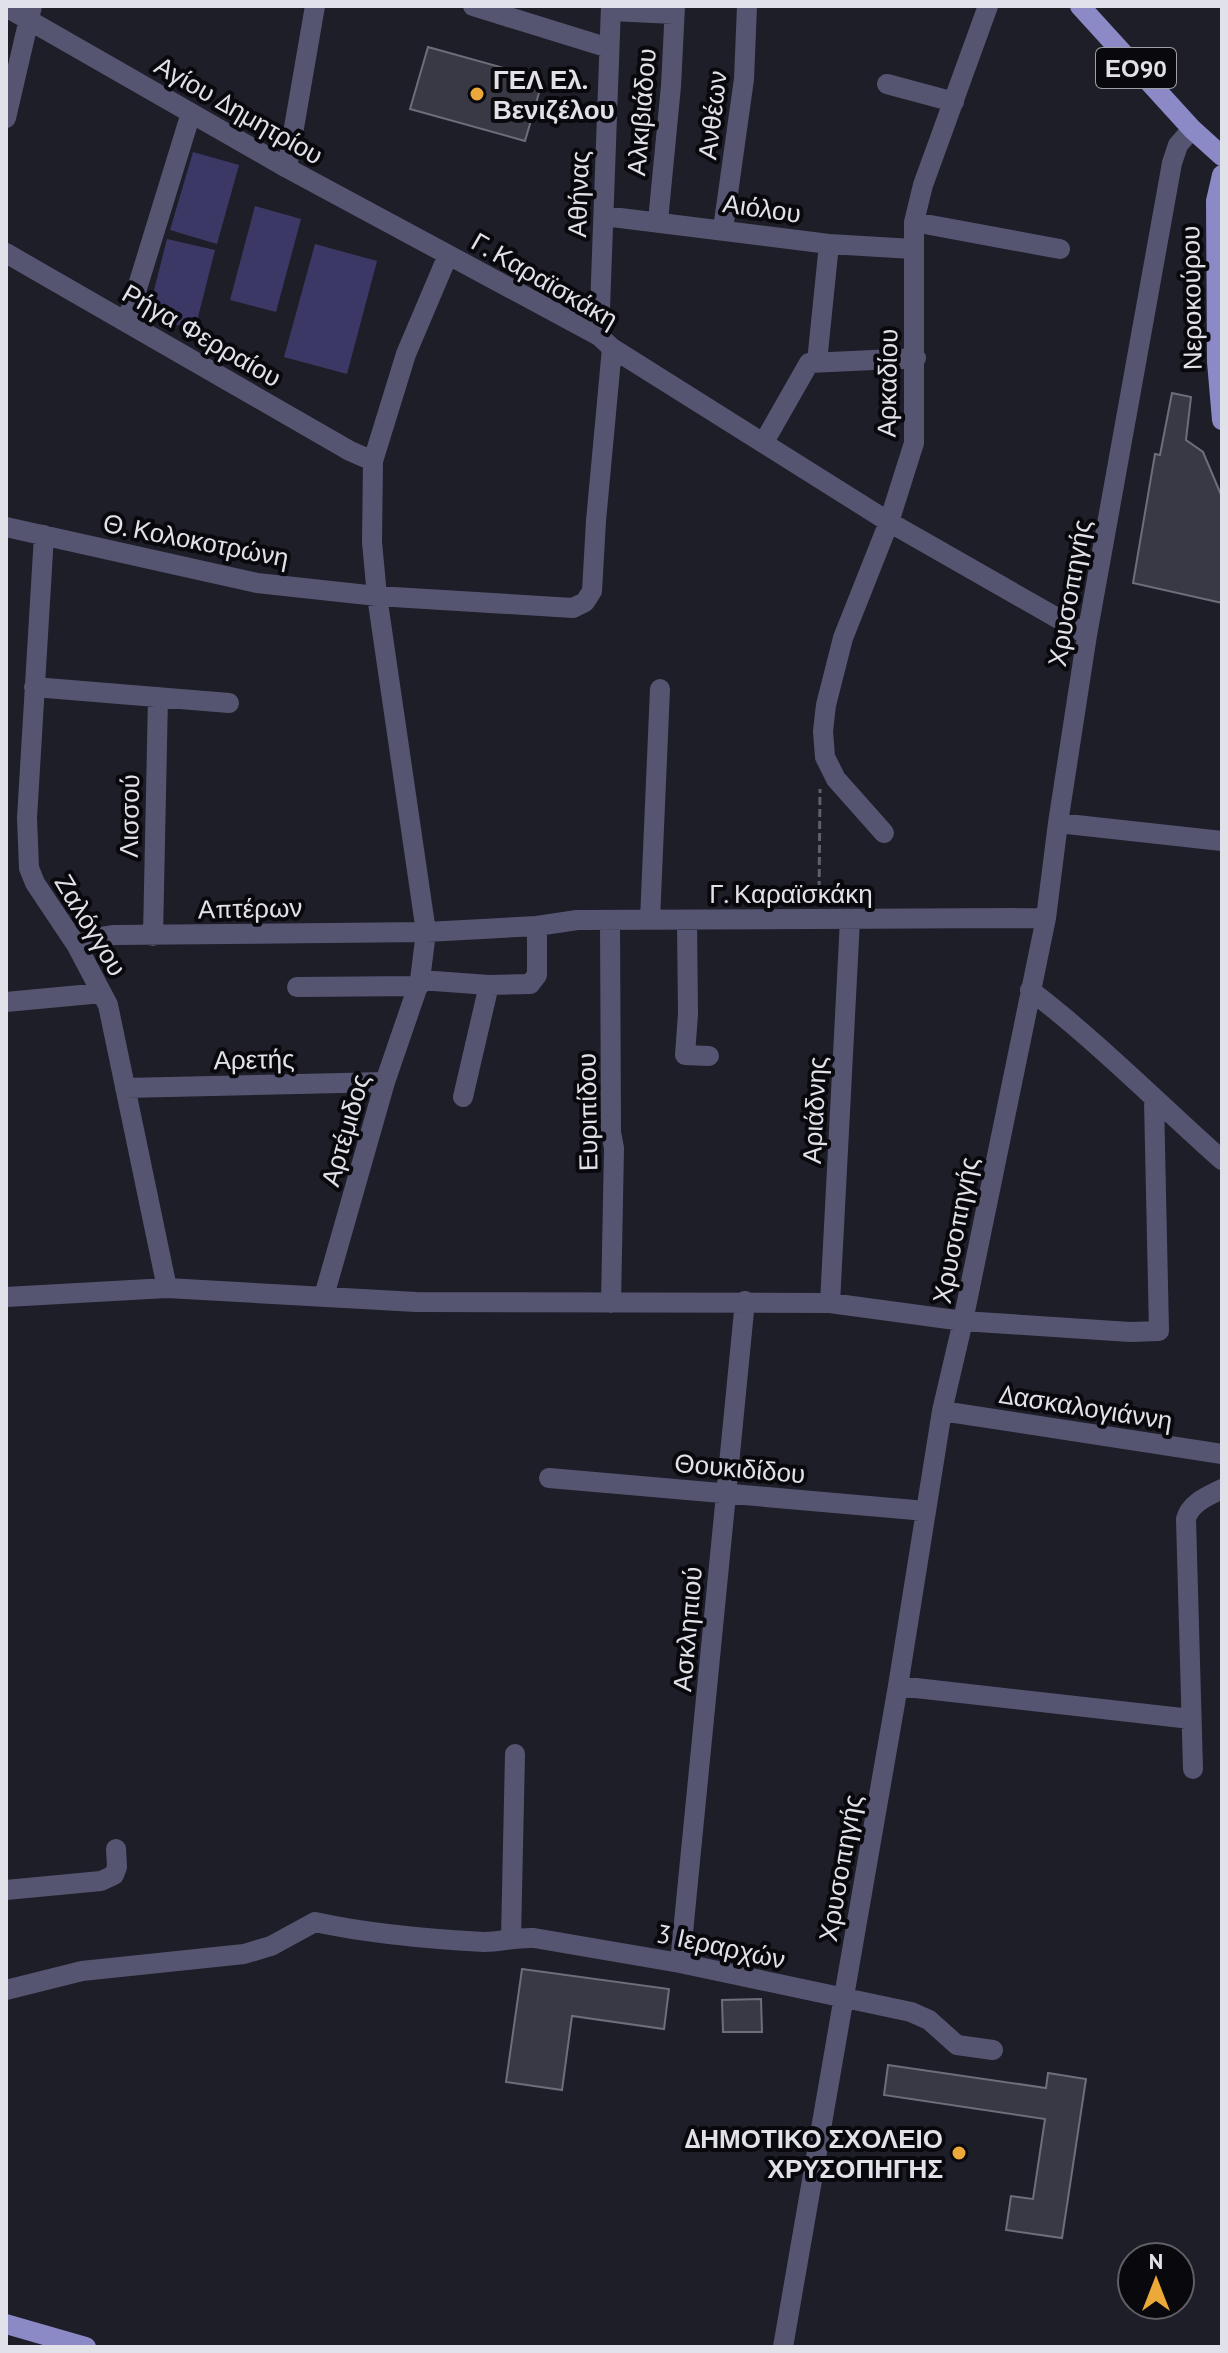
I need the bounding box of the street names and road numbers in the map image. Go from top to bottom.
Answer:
street label: Αλκιβιάδου [619,47,663,177]
road number: ΕΟ90 [1096,48,1176,88]
street label: Αγίου Δημητρίου [149,49,329,171]
street label: Ανθέων [690,69,734,161]
street label: Αθήνας [560,150,596,238]
street label: Αιόλου [721,186,803,230]
street label: Γ. Καραϊσκάκη [466,225,624,335]
street label: Νεροκούρου [1173,225,1209,371]
street label: Ρήγα Φερραίου [117,276,287,394]
street label: Αρκαδίου [870,328,904,438]
street label: Θ. Κολοκοτρώνη [100,506,292,574]
street label: Χρυσοπηγής [1040,517,1098,669]
street label: Λισσού [112,774,146,858]
street label: Ζαλόγγου [48,868,134,982]
street label: Γ. Καραϊσκάκη [709,877,873,910]
street label: Απτέρων [197,891,303,925]
street label: Αρετής [213,1042,295,1076]
street label: Ευριπίδου [569,1053,605,1171]
street label: Αριάδνης [795,1056,833,1164]
street label: Αρτέμιδος [313,1070,377,1190]
street label: Χρυσοπηγής [925,1154,985,1306]
street label: Δασκαλογιάννη [997,1377,1175,1437]
street label: Θουκιδίδου [673,1446,807,1490]
street label: Ασκληπιού [665,1565,709,1693]
street label: Χρυσοπηγής [811,1792,869,1944]
street label: 3 Ιεραρχών [654,1916,788,1976]

